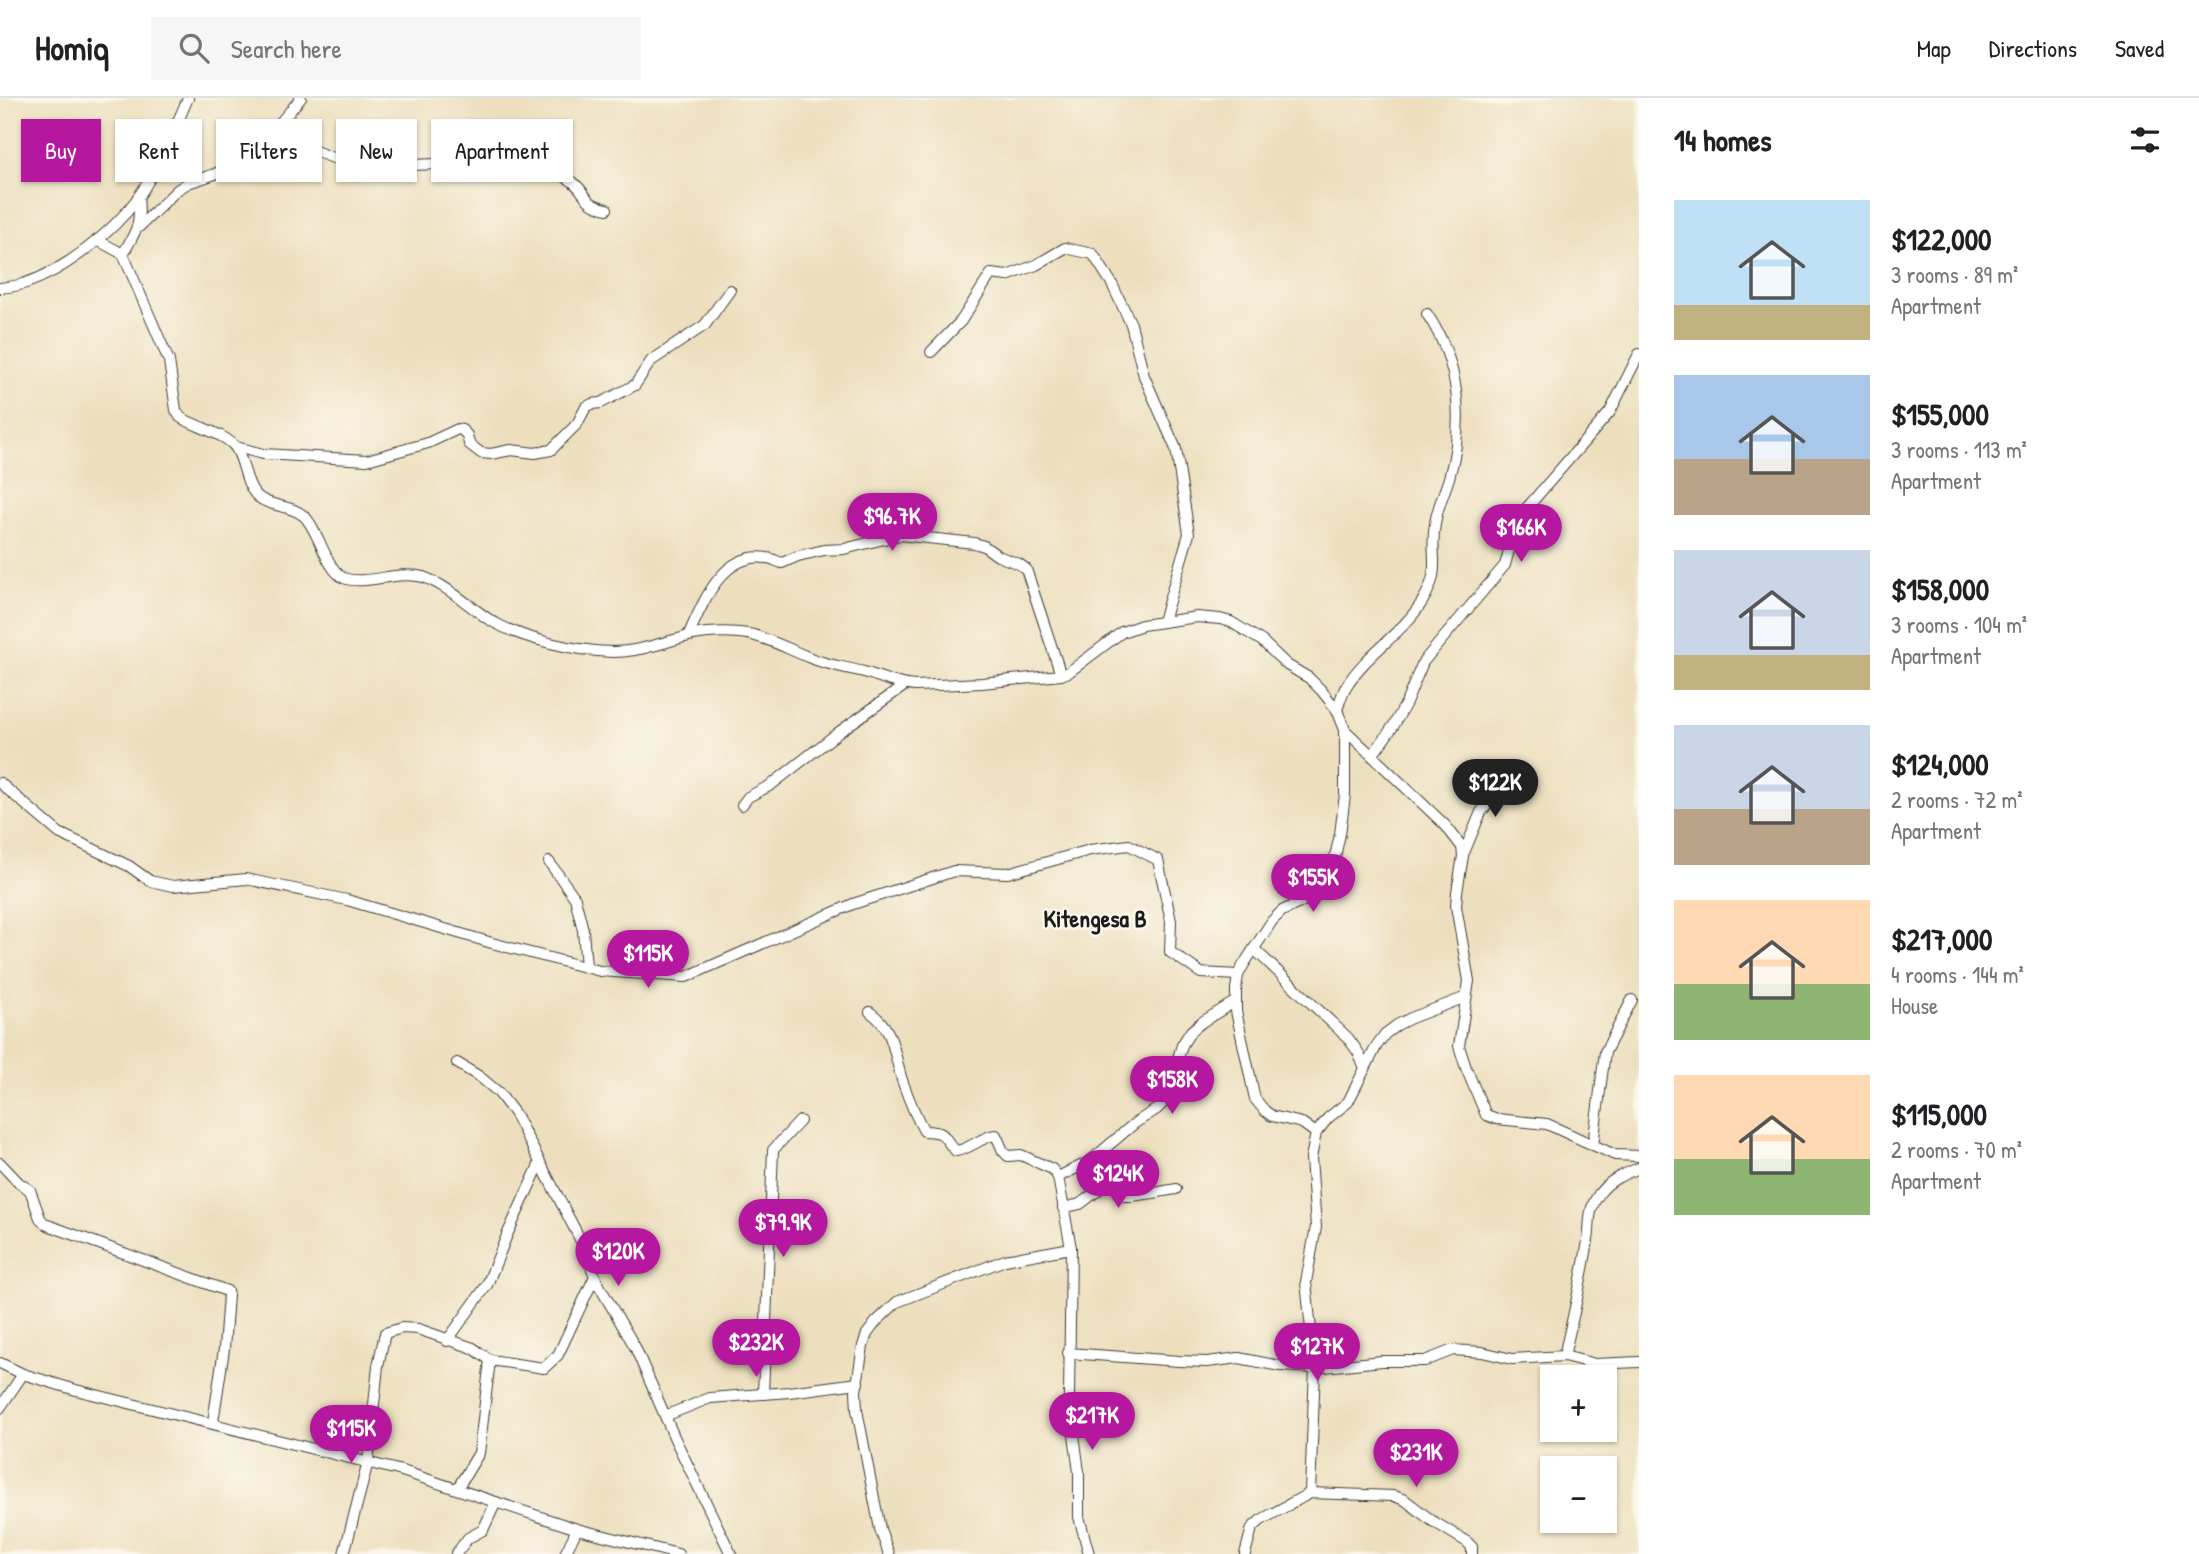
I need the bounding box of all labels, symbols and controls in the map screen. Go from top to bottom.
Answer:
search box [151,17,641,80]
text: Homiq [35,26,109,70]
icon: search [175,29,213,67]
text: Search here [231,31,342,66]
text: Map [1917,32,1951,64]
text: Directions [1989,32,2077,64]
text: Saved [2115,32,2164,64]
chip: Buy [21,119,101,182]
chip: Rent [115,119,202,182]
chip: Filters [216,119,322,182]
chip: New [336,119,417,182]
chip: Apartment [431,119,573,182]
text: 14 homes [1674,120,1772,160]
icon: filters [2126,121,2164,159]
text: $122,000 [1891,219,1992,259]
icon: home [1730,228,1814,312]
text: 3 rooms · 89 m² [1891,259,2018,290]
text: Apartment [1891,290,1981,321]
text: $155,000 [1891,394,1989,434]
icon: home [1730,403,1814,487]
text: 3 rooms · 113 m² [1891,434,2027,465]
text: Apartment [1891,465,1981,496]
pin: $96.7K [835,494,949,553]
text: $96.7K [863,500,921,531]
pin: $166K [1472,504,1570,564]
text: $166K [1496,511,1546,542]
text: $158,000 [1891,569,1989,609]
icon: home [1730,578,1814,662]
text: 3 rooms · 104 m² [1891,609,2027,640]
text: Apartment [1891,640,1981,671]
text: $124,000 [1891,744,1989,784]
icon: home [1730,753,1814,837]
pin: $122K [1446,760,1544,819]
text: $122K [1468,766,1522,797]
text: 2 rooms · 72 m² [1891,784,2023,815]
text: Apartment [1891,815,1981,846]
pin: $155K [1264,854,1362,914]
text: $155K [1287,861,1339,892]
district label: Kitengesa B [1043,902,1147,935]
text: $217,000 [1891,919,1992,959]
icon: home [1730,928,1814,1012]
pin: $115K [599,930,697,990]
text: $115K [623,937,673,968]
text: 4 rooms · 144 m² [1891,959,2024,990]
text: House [1891,990,1938,1021]
pin: $158K [1123,1056,1221,1116]
text: $158K [1146,1063,1198,1094]
text: $115,000 [1891,1094,1987,1134]
icon: home [1730,1103,1814,1187]
text: 2 rooms · 70 m² [1891,1134,2022,1165]
pin: $124K [1069,1150,1167,1210]
text: $124K [1092,1157,1144,1188]
text: Apartment [1891,1165,1981,1196]
pin: $79.9K [726,1200,840,1259]
text: $79.9K [755,1206,811,1237]
pin: $120K [569,1228,667,1288]
text: $120K [591,1235,645,1266]
pin: $232K [707,1320,805,1379]
pin: $127K [1268,1324,1366,1383]
text: $232K [728,1326,784,1357]
text: $127K [1290,1330,1344,1361]
map controls [1540,1365,1617,1533]
button: + [1540,1365,1617,1442]
pin: $217K [1043,1392,1141,1452]
text: $217K [1065,1399,1119,1430]
pin: $115K [302,1406,400,1465]
text: $115K [326,1412,376,1443]
pin: $231K [1367,1430,1465,1489]
text: $231K [1389,1436,1443,1467]
button: − [1540,1456,1617,1533]

